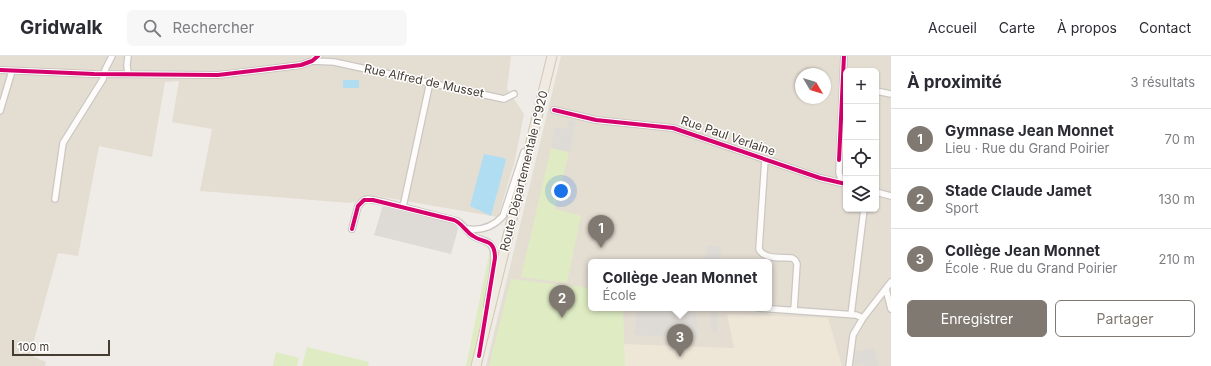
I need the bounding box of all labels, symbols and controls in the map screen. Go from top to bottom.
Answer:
search box [127,10,407,46]
text: Gridwalk [20,16,103,39]
icon: search [141,17,163,39]
text: Rechercher [173,18,254,37]
text: Accueil [928,19,977,36]
text: Carte [999,19,1035,36]
text: À propos [1057,19,1117,36]
text: Contact [1139,19,1191,36]
street label: Rue Alfred de Musset [363,60,485,101]
north arrow [795,68,831,104]
map controls [843,68,879,212]
button: + [843,68,879,104]
text: À proximité [907,72,1002,92]
text: 3 résultats [1131,74,1195,90]
street label: Route Départementale n°920 [496,89,551,253]
button: − [843,104,879,140]
street label: Rue Paul Verlaine [679,112,777,159]
text: Gymnase Jean Monnet [945,121,1114,140]
text: 1 [917,131,923,147]
text: 70 m [1165,131,1195,147]
button: locate [843,140,879,176]
text: Lieu · Rue du Grand Poirier [945,140,1110,156]
button: layers [843,176,879,212]
your location [551,181,571,201]
text: Stade Claude Jamet [945,181,1092,200]
text: 2 [916,191,924,207]
text: 130 m [1158,191,1195,207]
text: Sport [945,200,978,216]
pin: 1 [588,215,614,248]
text: Collège Jean Monnet [945,241,1100,260]
text: 3 [916,251,924,267]
text: 210 m [1159,251,1195,267]
popup [588,259,772,311]
text: École · Rue du Grand Poirier [945,260,1118,276]
text: Collège Jean Monnet [602,268,758,287]
pin: 2 [549,285,575,318]
text: École [602,287,636,303]
button: Enregistrer [907,300,1047,337]
button: Partager [1055,300,1195,337]
pin: 3 [667,324,693,357]
scale bar [12,338,110,357]
text: 100 m [18,340,49,354]

